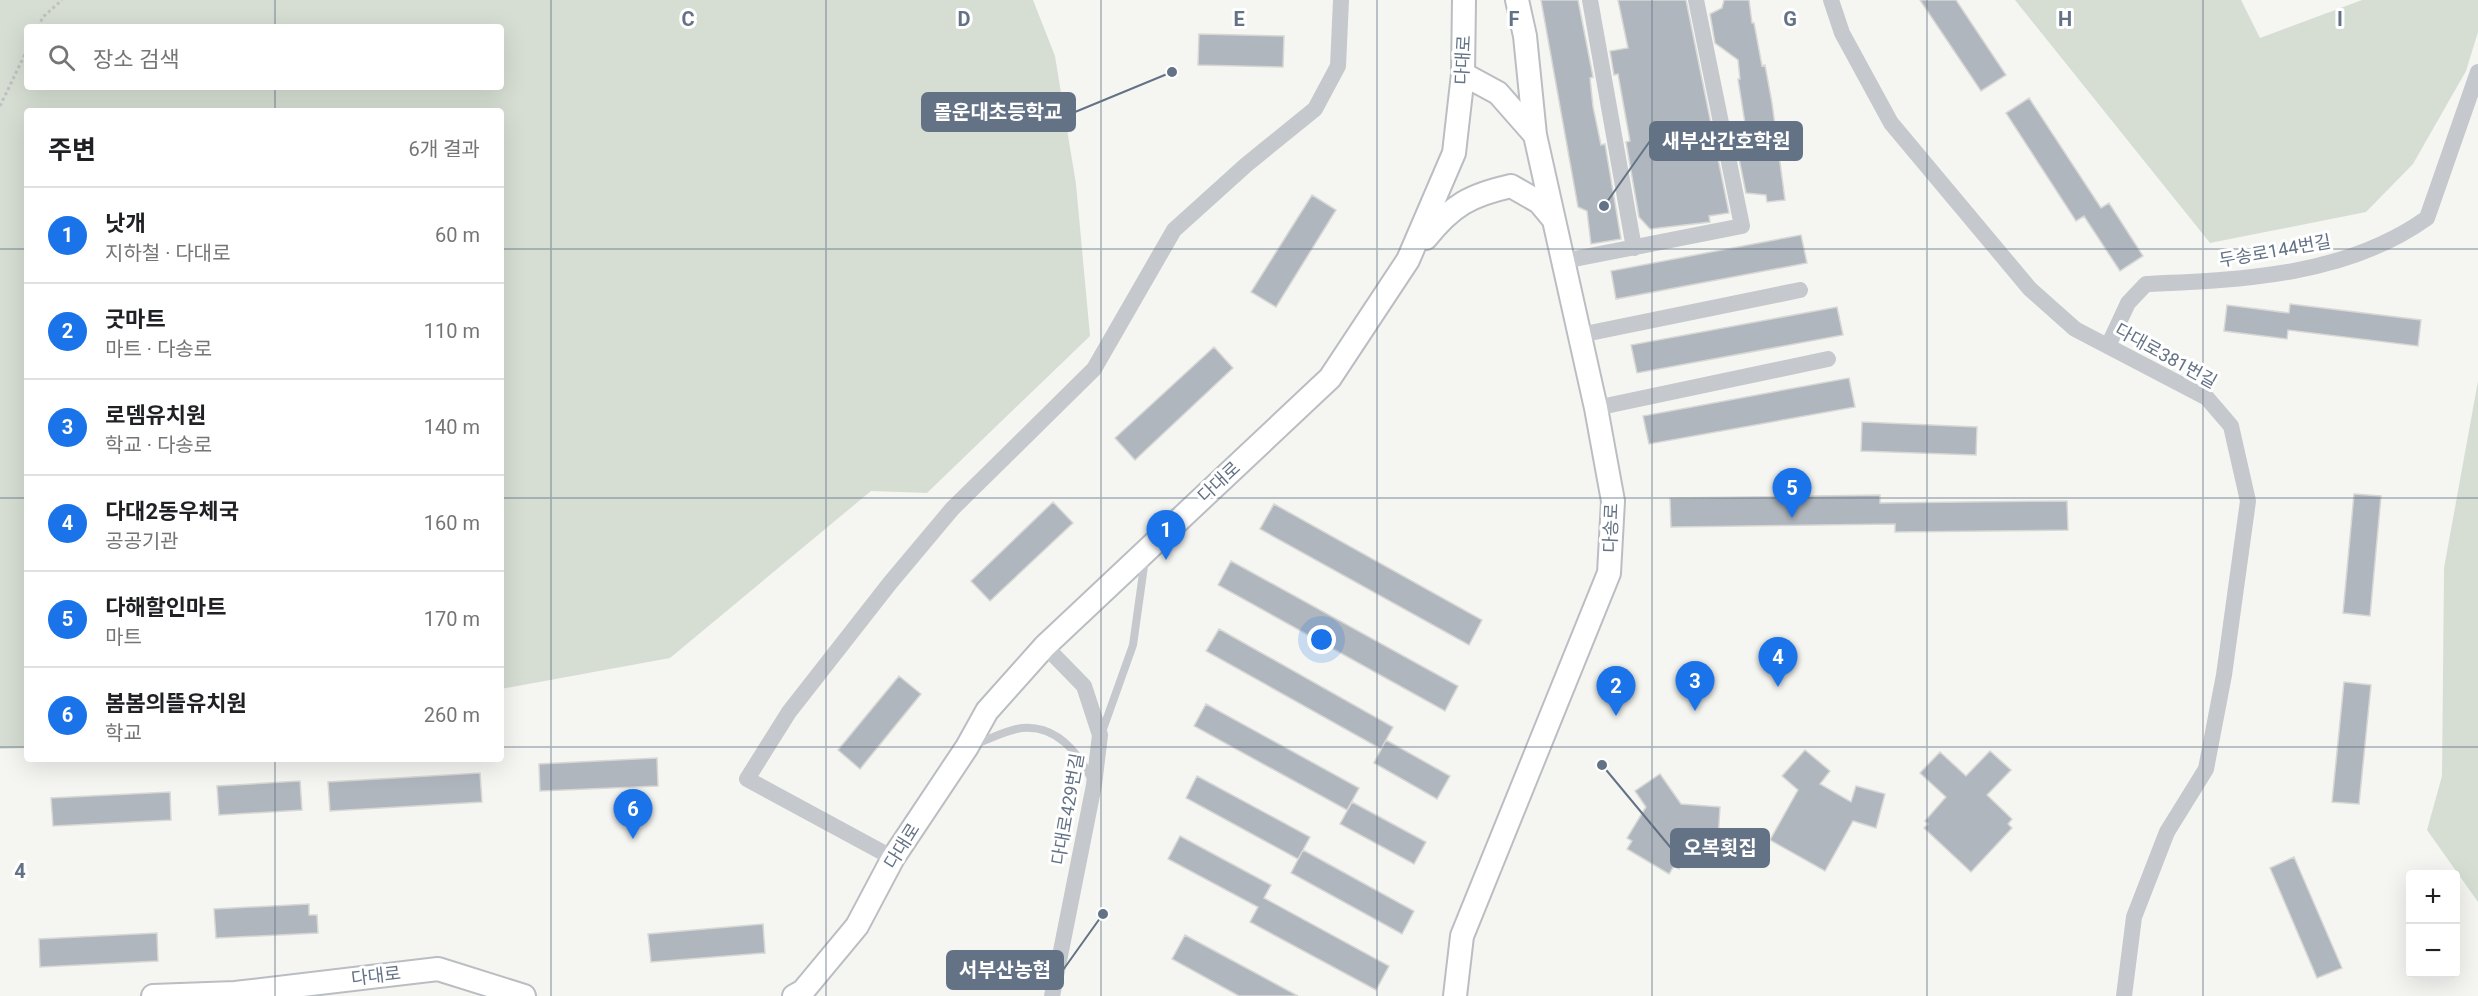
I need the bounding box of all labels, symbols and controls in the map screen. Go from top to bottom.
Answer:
text: C [681,7,695,31]
text: D [958,7,971,31]
text: E [1233,7,1245,31]
text: F [1509,7,1520,31]
text: G [1783,7,1797,31]
text: H [2058,7,2072,31]
text: I [2337,7,2343,31]
search box [24,24,504,90]
street label: 다대로 [1451,35,1474,85]
icon: search [45,41,78,74]
text: 장소 검색 [93,47,179,72]
callout: 몰운대초등학교 [922,93,1075,131]
text: 몰운대초등학교 [934,100,1062,124]
callout: 새부산간호학원 [1650,122,1802,160]
text: 새부산간호학원 [1662,129,1790,153]
text: 주변 [48,135,96,165]
text: 6개 결과 [409,137,480,161]
text: 낫개 [105,211,145,236]
text: 1 [62,223,73,247]
text: 60 m [435,223,480,247]
street label: 두송로144번길 [2217,230,2332,271]
text: 지하철 · 다대로 [105,241,231,265]
text: 굿마트 [105,307,166,332]
text: 2 [62,319,73,343]
text: 110 m [424,319,480,343]
street label: 다대로381번길 [2112,319,2221,392]
text: 마트 · 다송로 [105,337,212,361]
text: 로뎀유치원 [105,403,206,428]
text: 3 [62,415,73,439]
text: 140 m [424,415,480,439]
text: 학교 · 다송로 [105,433,212,457]
street label: 다대로 [1193,457,1244,506]
pin: 5 [1772,468,1812,518]
text: 다대2동우체국 [105,499,239,524]
street label: 다송로 [1599,503,1622,553]
pin: 1 [1146,510,1186,560]
text: 4 [62,511,73,535]
text: 160 m [424,511,480,535]
text: 공공기관 [105,529,179,553]
text: 다해할인마트 [105,595,226,620]
text: 5 [62,607,73,631]
text: 170 m [424,607,480,631]
text: 마트 [105,625,142,649]
your location [1307,625,1336,654]
pin: 4 [1758,638,1798,687]
pin: 3 [1676,662,1714,711]
pin: 2 [1596,666,1636,716]
text: 봄봄의뜰유치원 [105,691,247,716]
text: 6 [62,703,73,727]
text: 260 m [424,703,480,727]
text: 학교 [105,721,142,745]
street label: 다대로429번길 [1047,751,1088,866]
pin: 6 [614,790,652,839]
street label: 다대로 [880,819,924,872]
callout: 오복횟집 [1671,829,1769,867]
text: 오복횟집 [1683,836,1757,860]
text: 4 [14,859,26,883]
map controls [2406,870,2460,978]
button: + [2406,870,2460,924]
button: − [2406,924,2460,978]
callout: 서부산농협 [947,951,1063,989]
text: 서부산농협 [959,958,1051,982]
street label: 다대로 [350,962,402,989]

